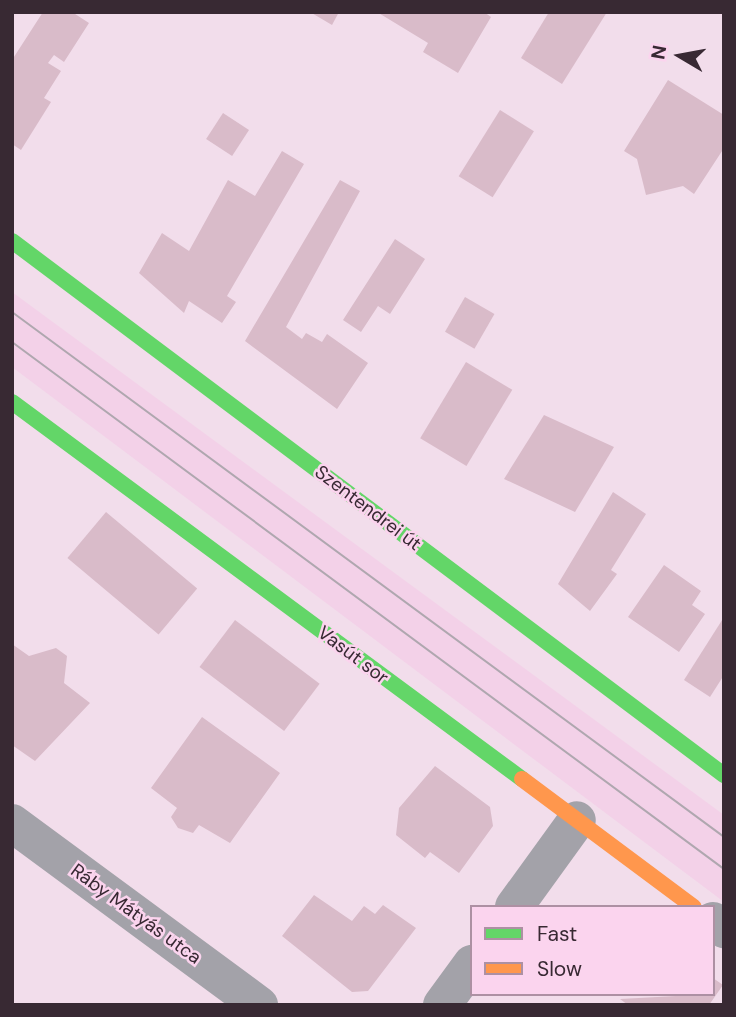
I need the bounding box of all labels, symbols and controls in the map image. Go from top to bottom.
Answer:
north arrow [645,21,715,91]
text: N [645,43,672,61]
street label: Szentendrei út [310,460,426,556]
street label: Vasút sor [313,621,393,689]
street label: Ráby Mátyás utca [66,859,206,969]
legend [470,905,715,996]
text: Fast [537,920,577,948]
text: Slow [537,955,582,983]

